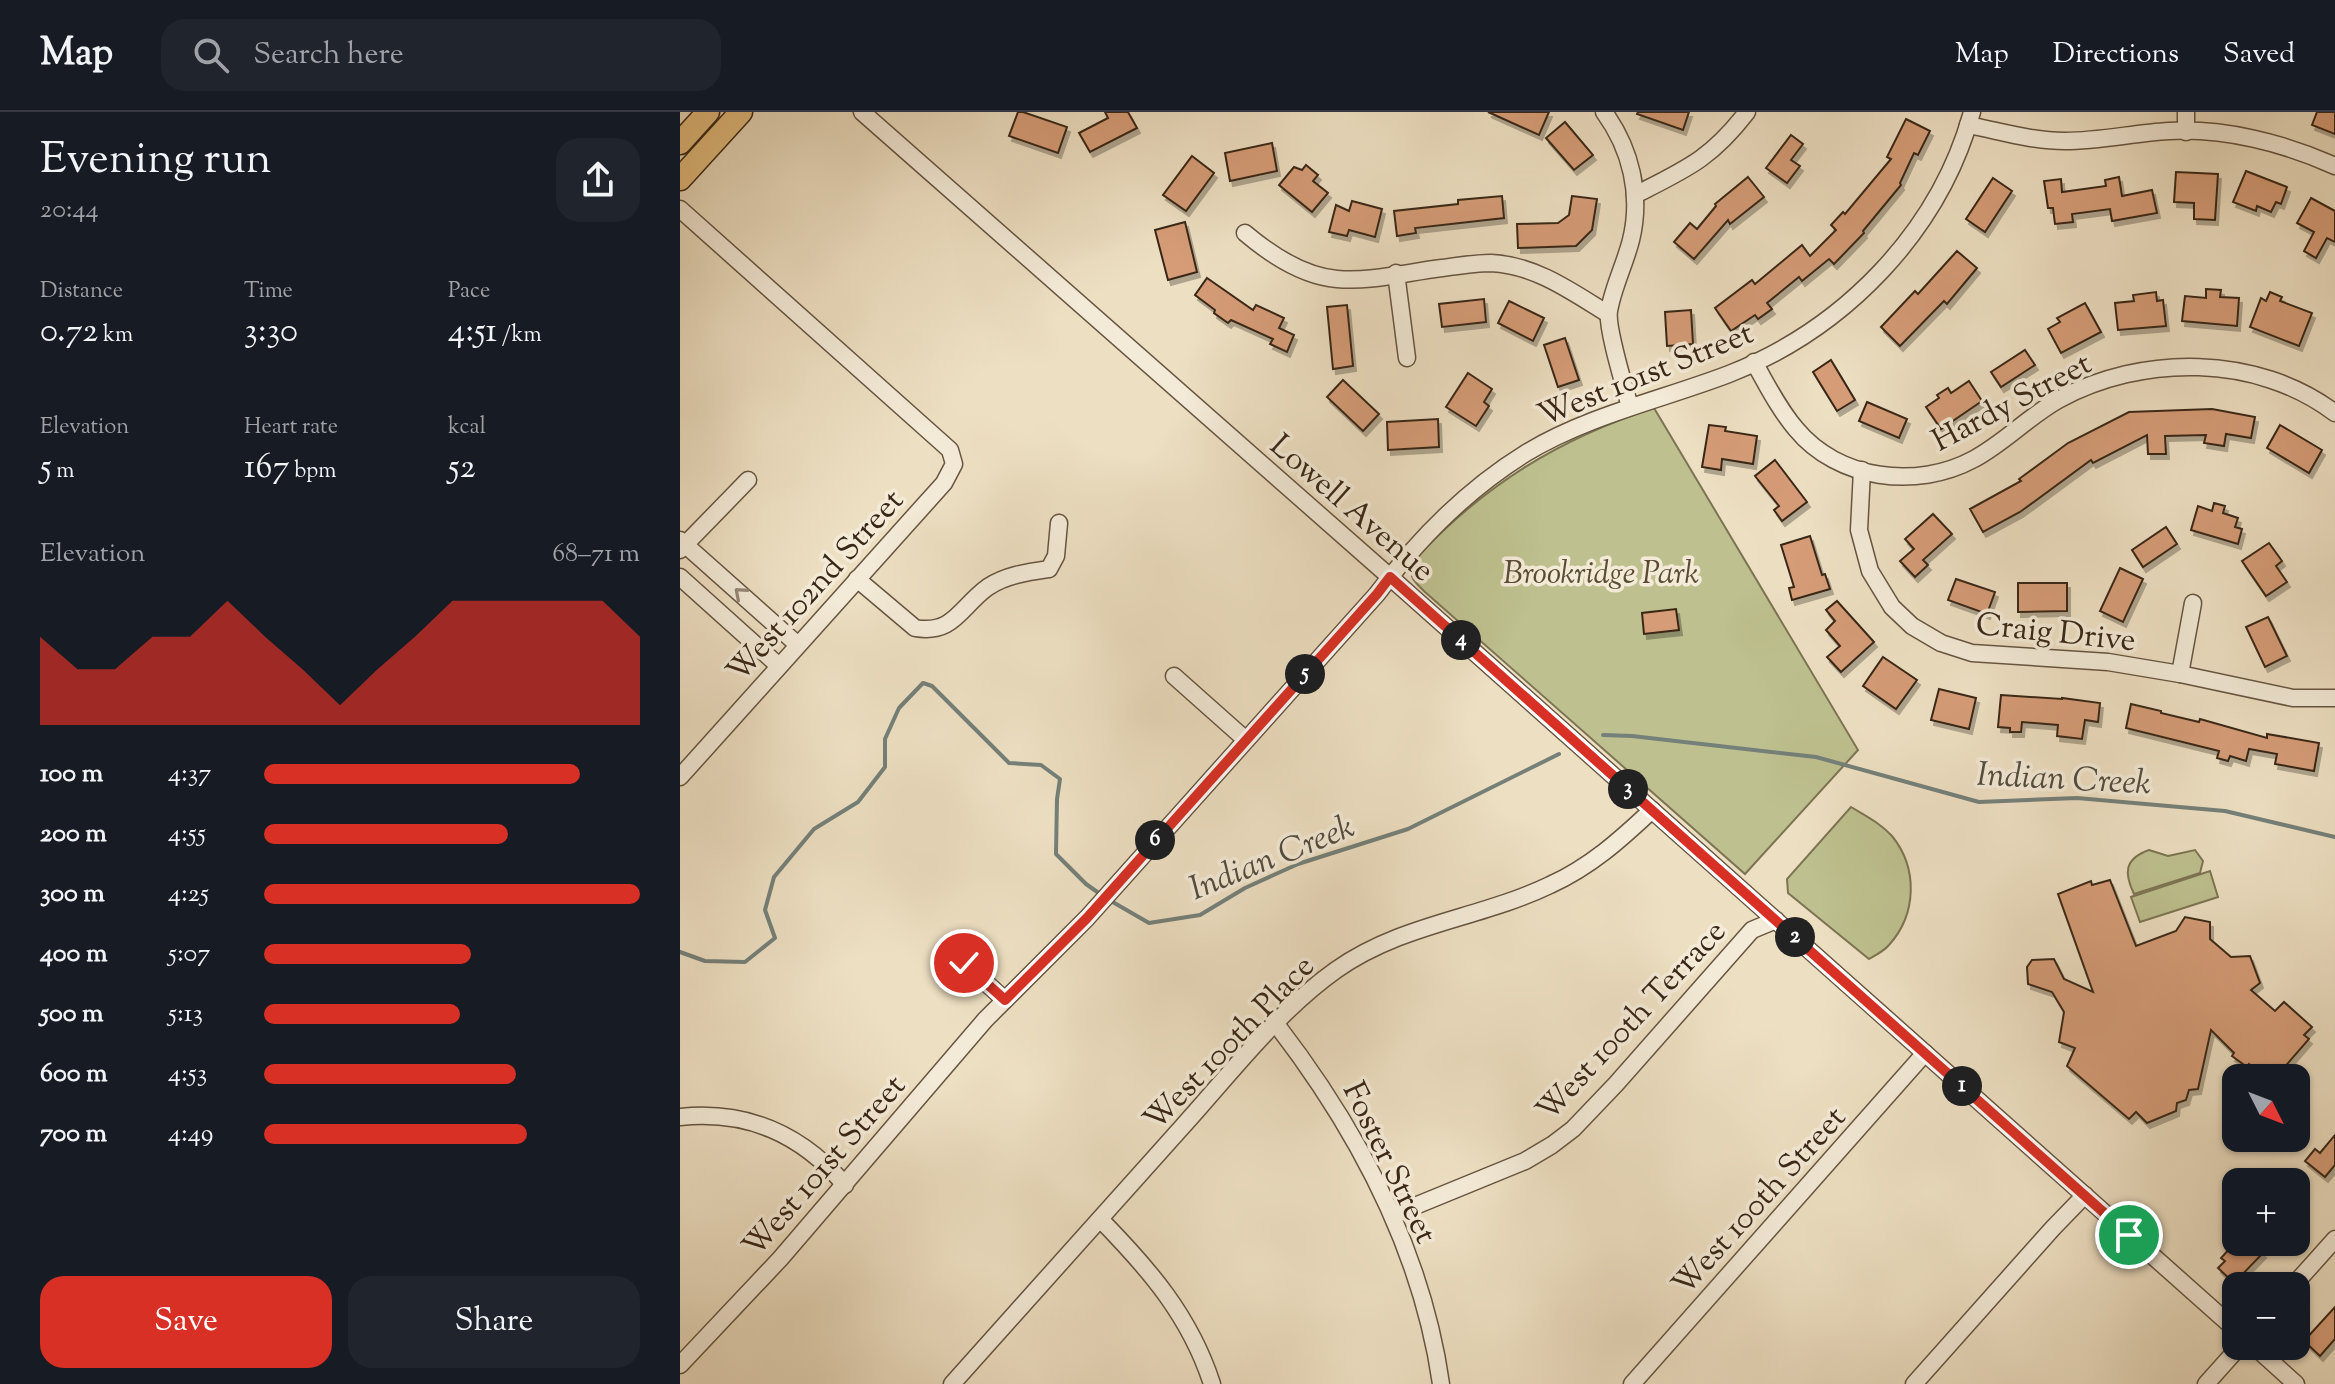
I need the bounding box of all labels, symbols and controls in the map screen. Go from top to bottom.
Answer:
search box [161,19,721,91]
text: Map [40,28,113,82]
icon: search [189,33,233,77]
text: Search here [253,34,404,77]
text: Map [1955,35,2009,75]
text: Directions [2053,35,2179,75]
text: Saved [2223,35,2295,75]
text: Evening run [40,130,272,193]
button: share [556,138,640,222]
text: 20:44 [40,192,99,229]
text: Distance [40,276,123,308]
text: Time [244,276,293,308]
text: Pace [448,276,490,308]
text: 0.72 [40,308,98,357]
text: 3:30 [244,308,298,357]
text: 4:51 [448,308,497,357]
street label: West 101st Street [1531,312,1761,440]
text: km [98,320,133,352]
text: /km [497,320,542,352]
street label: Hardy Street [1924,342,2100,465]
text: Elevation [40,412,129,444]
text: Heart rate [244,412,338,444]
text: kcal [448,412,486,444]
street label: Lowell Avenue [1259,425,1444,594]
text: 5 [40,444,52,493]
text: 167 [244,444,290,493]
text: 52 [448,444,476,493]
text: m [52,456,75,488]
text: bpm [290,456,336,488]
street label: West 102nd Street [717,480,916,694]
text: Elevation [40,536,145,573]
text: 68–71 m [552,536,640,573]
park label: Brookridge Park [1503,552,1699,598]
one-way arrow [734,589,749,603]
street label: Craig Drive [1973,603,2138,665]
pin: 4 [1441,620,1481,660]
text: 4 [1455,624,1467,656]
pin: 5 [1285,654,1325,694]
text: 5 [1301,658,1309,690]
water label: Indian Creek [1975,751,2152,810]
text: 100 m [40,756,103,793]
text: 4:37 [168,756,211,793]
pin: 3 [1608,769,1648,809]
text: 3 [1624,773,1632,805]
water label: Indian Creek [1182,804,1362,915]
text: 200 m [40,816,107,853]
text: 4:55 [168,816,206,853]
pin: 6 [1135,820,1175,860]
text: 6 [1150,824,1160,856]
text: 300 m [40,876,105,913]
text: 4:25 [168,876,209,913]
street label: West 100th Terrace [1526,911,1738,1133]
pin: 2 [1775,917,1815,957]
text: 2 [1790,921,1800,953]
pin [930,929,998,997]
text: 400 m [40,936,107,973]
text: 5:07 [168,936,210,973]
icon: check [942,941,986,985]
street label: West 100th Place [1134,946,1326,1142]
text: 500 m [40,996,103,1033]
text: 5:13 [168,996,203,1033]
text: 600 m [40,1056,107,1093]
text: 4:53 [168,1056,207,1093]
north arrow [2222,1064,2310,1152]
map controls [2222,1064,2310,1360]
street label: West 101st Street [733,1066,918,1268]
pin: 1 [1942,1066,1982,1106]
text: 1 [1958,1070,1966,1102]
street label: Foster Street [1329,1075,1447,1252]
street label: West 100th Street [1662,1097,1858,1307]
text: 700 m [40,1116,107,1153]
text: 4:49 [168,1116,213,1153]
button: + [2222,1168,2310,1256]
pin [2095,1201,2163,1269]
icon: arrive [2107,1213,2151,1257]
button: − [2222,1272,2310,1360]
button: Save [40,1276,332,1368]
button: Share [348,1276,640,1368]

